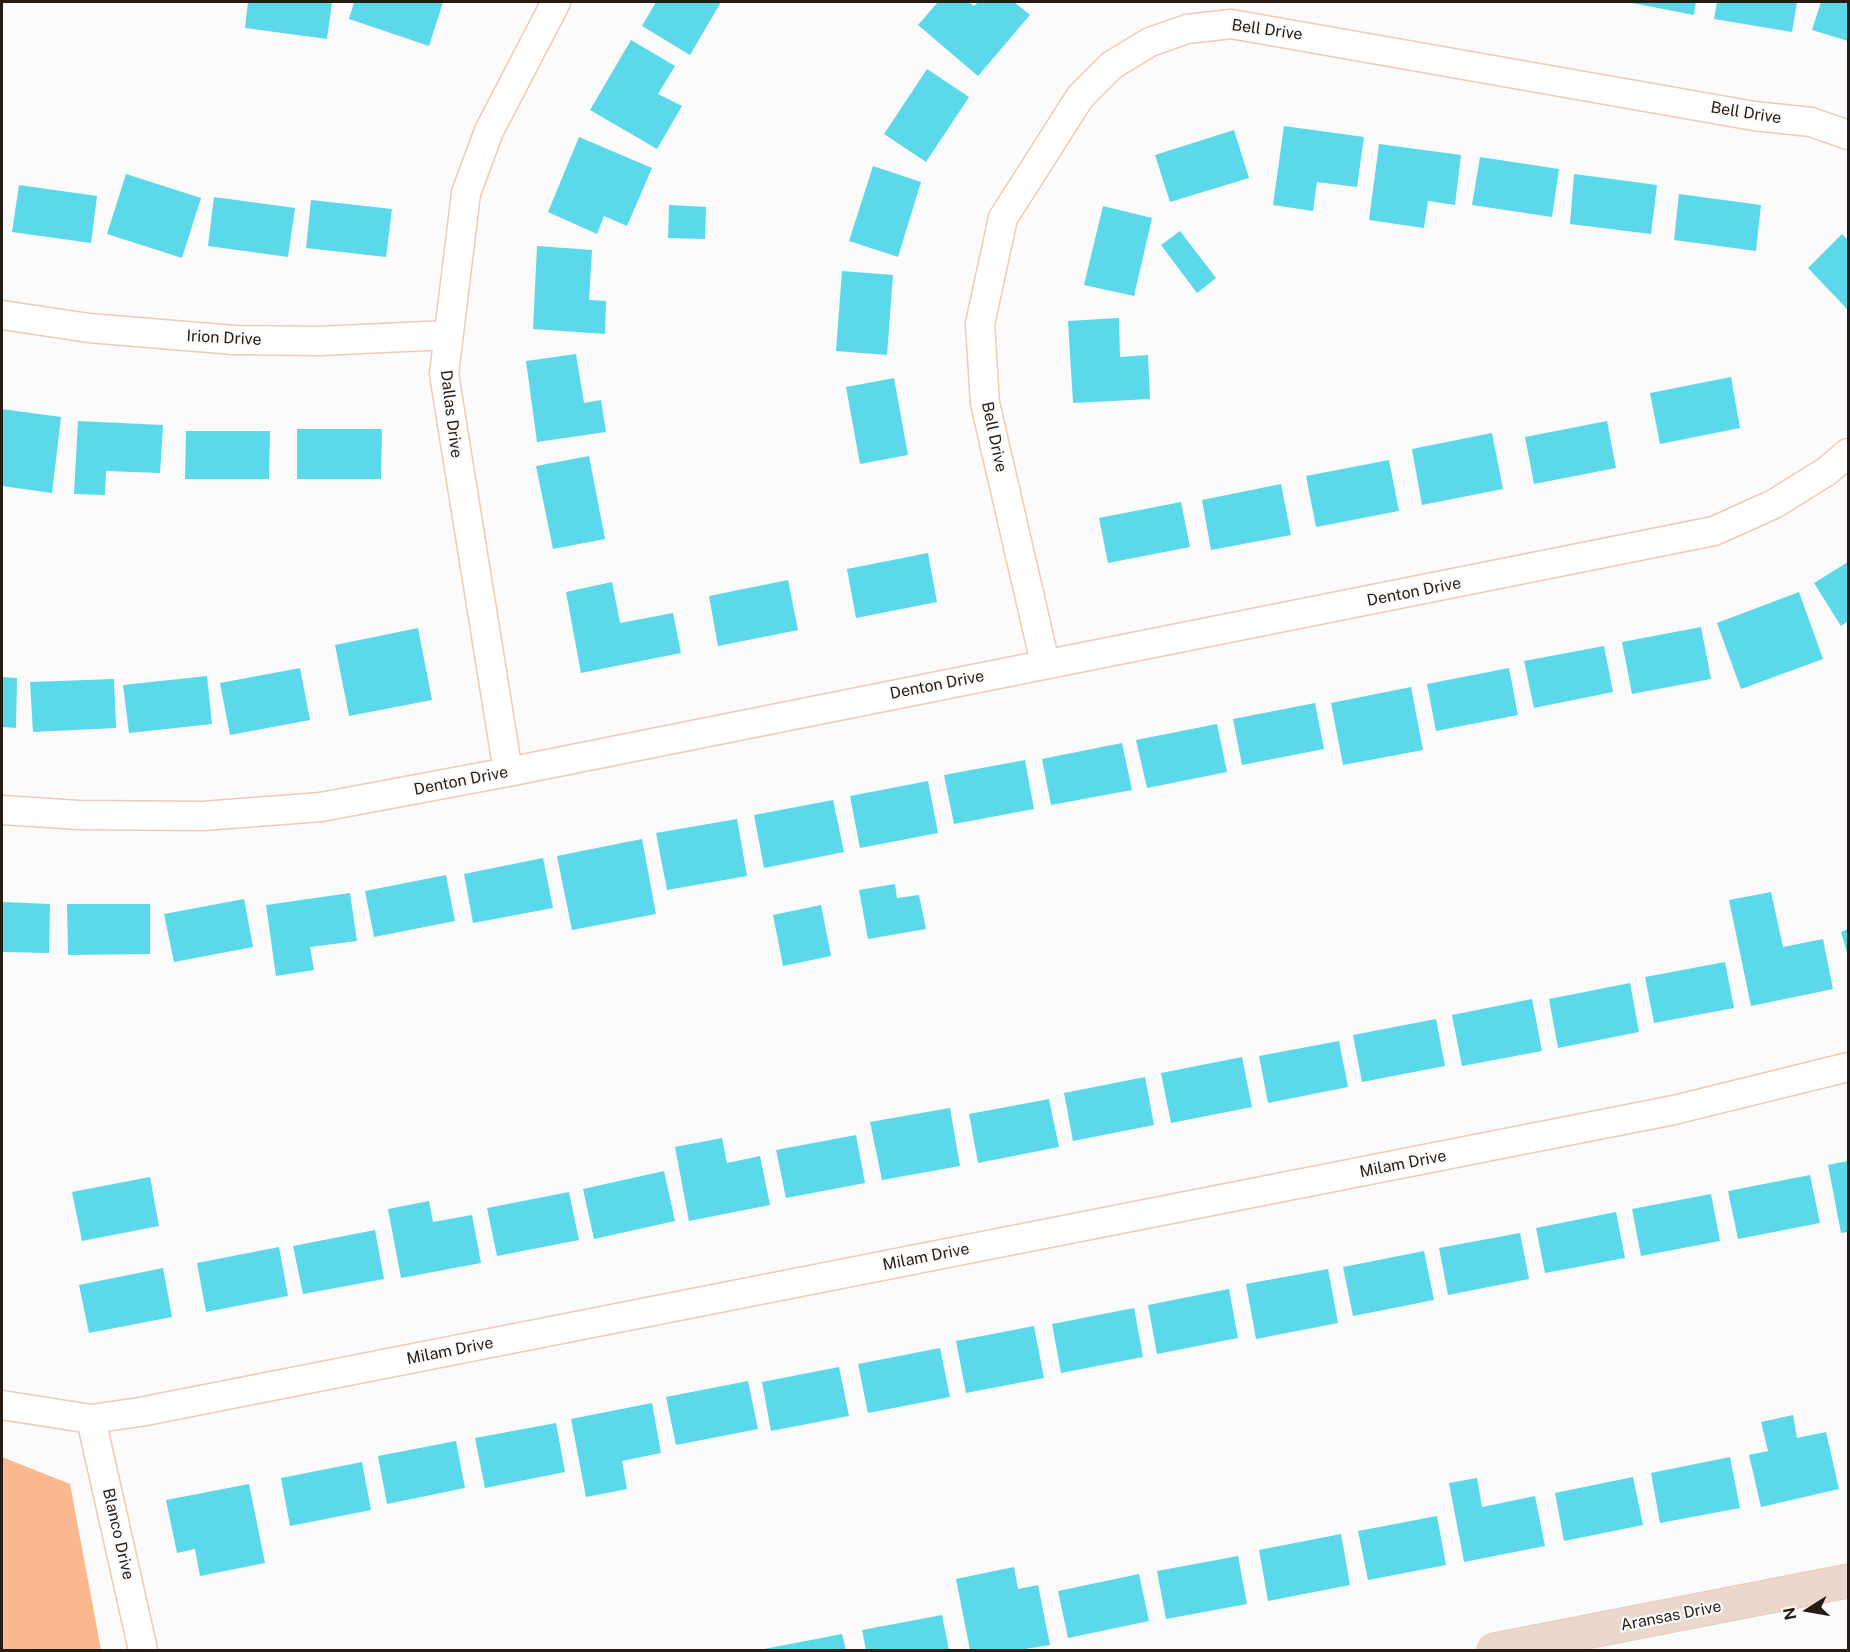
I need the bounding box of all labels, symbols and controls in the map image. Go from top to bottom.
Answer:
street label: Bell Drive [1230,16,1304,44]
street label: Bell Drive [1709,98,1783,128]
street label: Irion Drive [186,326,262,350]
street label: Dallas Drive [436,369,466,459]
street label: Bell Drive [977,400,1011,474]
street label: Denton Drive [1365,573,1463,611]
street label: Denton Drive [888,666,986,704]
street label: Denton Drive [412,762,510,800]
street label: Milam Drive [1358,1146,1448,1182]
street label: Milam Drive [881,1239,971,1275]
street label: Milam Drive [405,1333,495,1369]
street label: Blanco Drive [98,1486,138,1582]
north arrow [1778,1580,1838,1640]
street label: Aransas Drive [1619,1597,1723,1635]
text: N [1779,1606,1800,1621]

